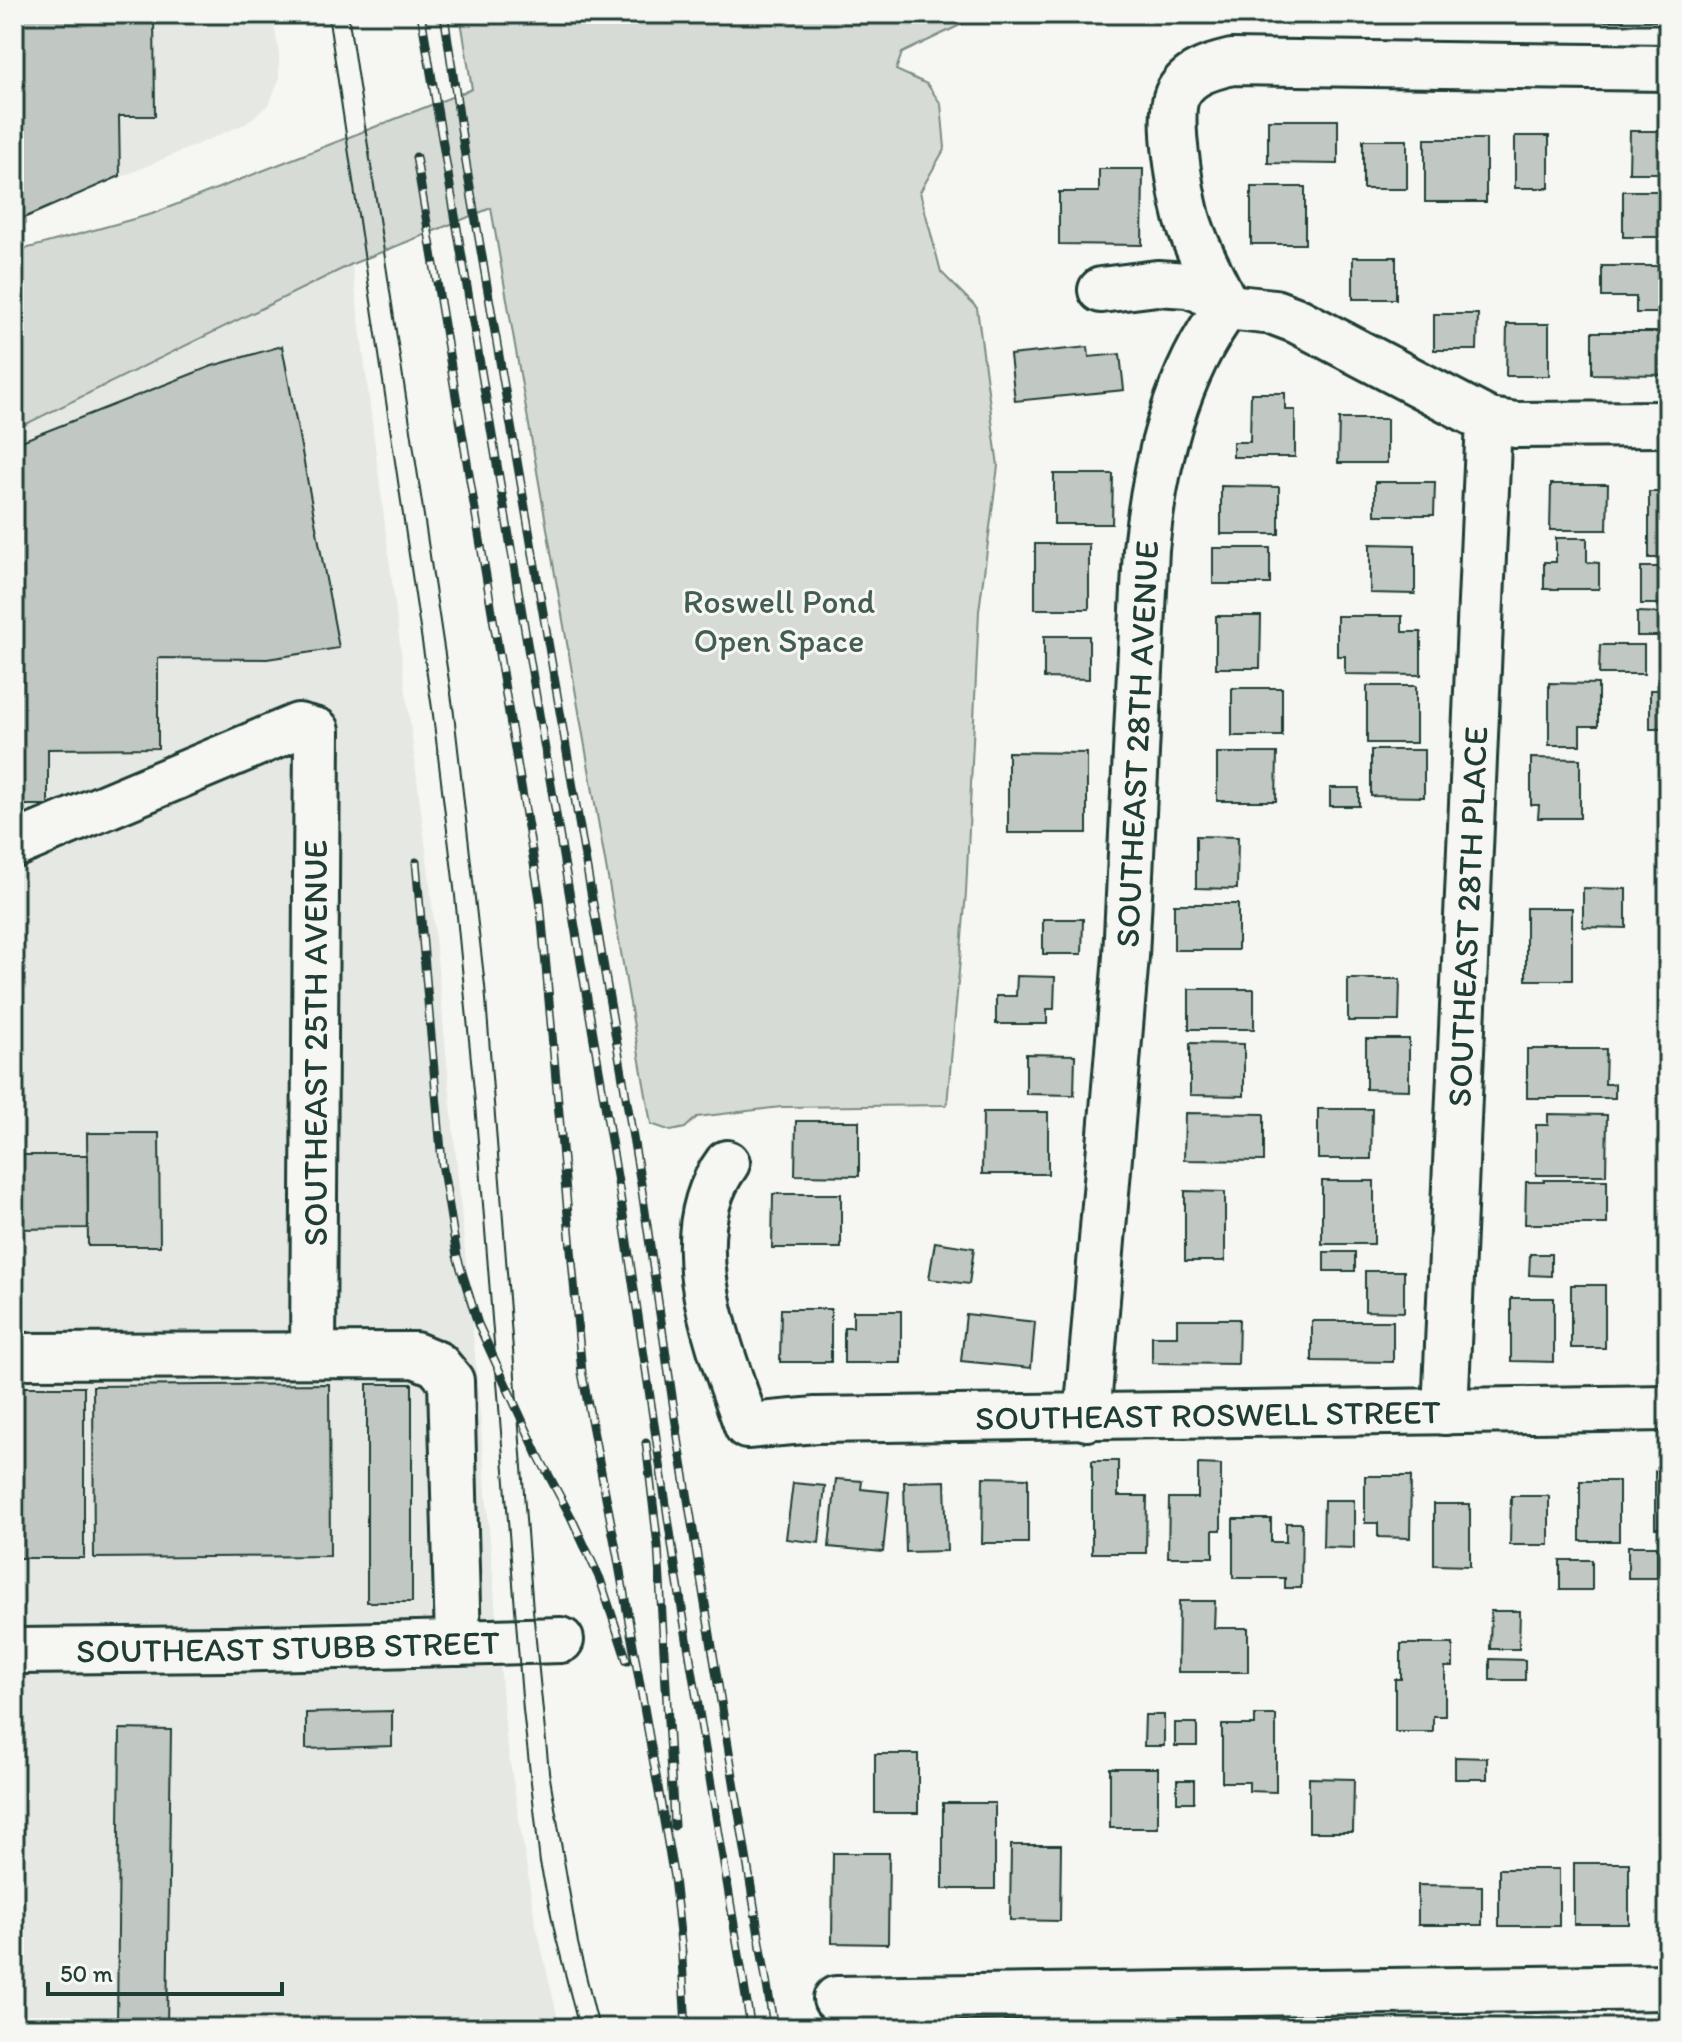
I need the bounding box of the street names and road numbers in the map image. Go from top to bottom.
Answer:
street label: SOUTHEAST 28TH AVENUE [1106,540,1167,948]
street label: SOUTHEAST 28TH PLACE [1439,725,1496,1108]
street label: SOUTHEAST 25TH AVENUE [295,840,336,1246]
street label: SOUTHEAST ROSWELL STREET [975,1391,1441,1439]
street label: SOUTHEAST STUBB STREET [76,1622,500,1671]

